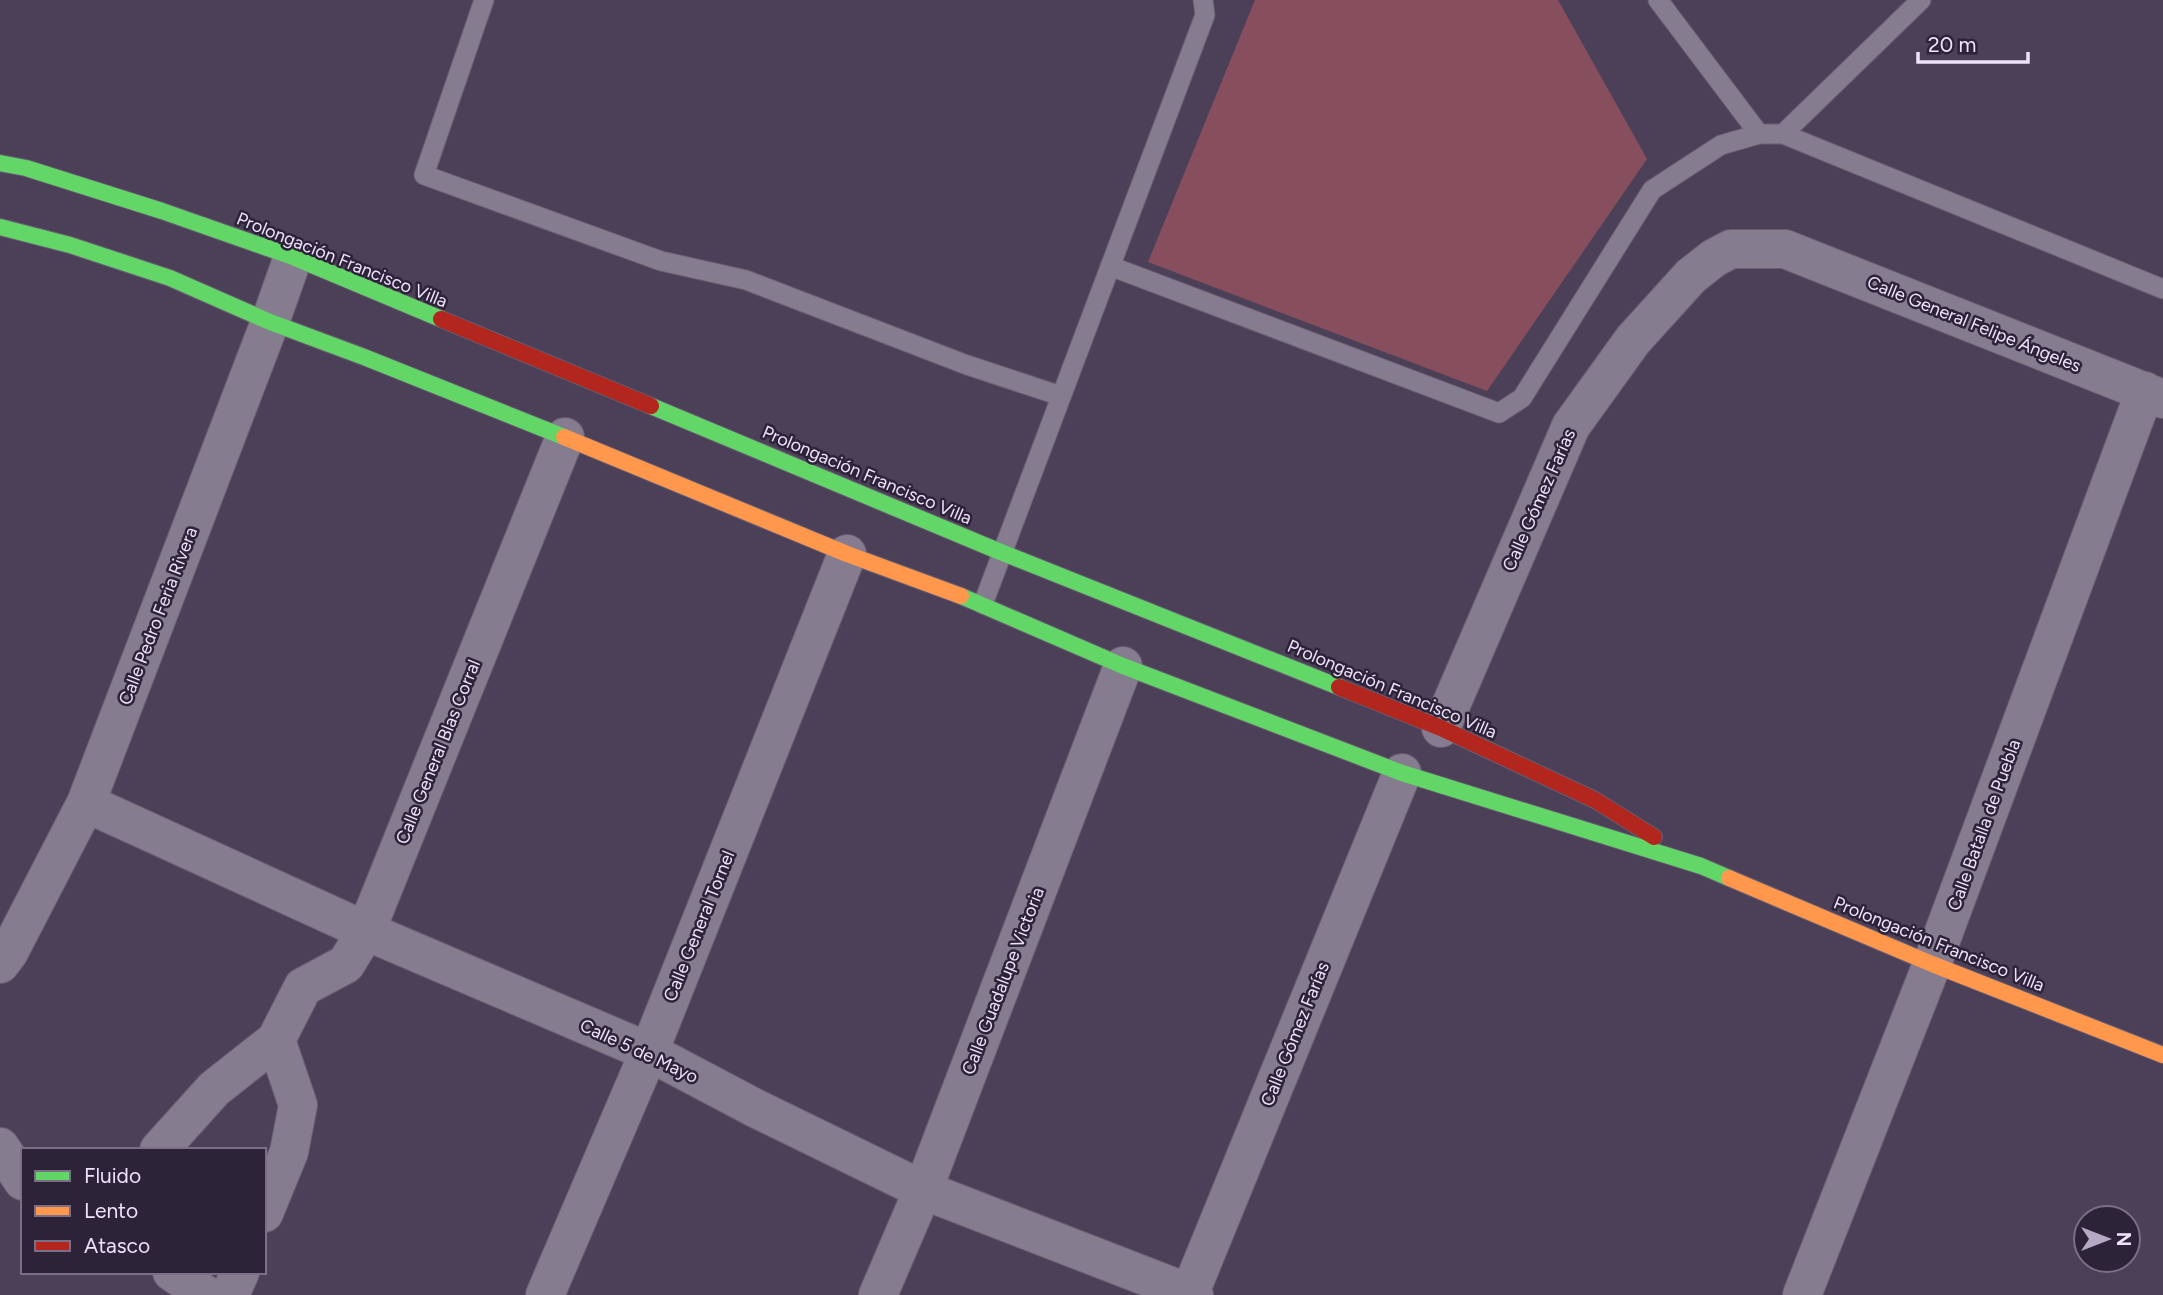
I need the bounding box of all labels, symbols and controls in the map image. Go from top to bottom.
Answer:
scale bar [1918,21,2028,65]
text: 20 m [1928,32,1976,57]
street label: Prolongación Francisco Villa [233,208,451,312]
street label: Calle General Felipe Ángeles [1864,271,2084,377]
street label: Prolongación Francisco Villa [759,421,975,529]
street label: Calle Gómez Farías [1498,425,1580,575]
street label: Calle Pedro Feria Rivera [114,524,202,708]
street label: Prolongación Francisco Villa [1284,635,1500,743]
street label: Calle General Blas Corral [391,657,485,847]
street label: Calle Batalla de Puebla [1943,736,2025,914]
street label: Calle General Tornel [659,847,739,1005]
street label: Calle Guadalupe Victoria [957,884,1049,1078]
street label: Prolongación Francisco Villa [1830,892,2048,996]
street label: Calle Gómez Farías [1256,959,1334,1109]
street label: Calle 5 de Mayo [576,1014,702,1088]
legend [21,1148,266,1274]
text: Fluido [84,1163,141,1188]
text: Lento [84,1198,138,1223]
north arrow [2072,1204,2142,1274]
text: N [2112,1232,2135,1246]
text: Atasco [84,1233,150,1258]

